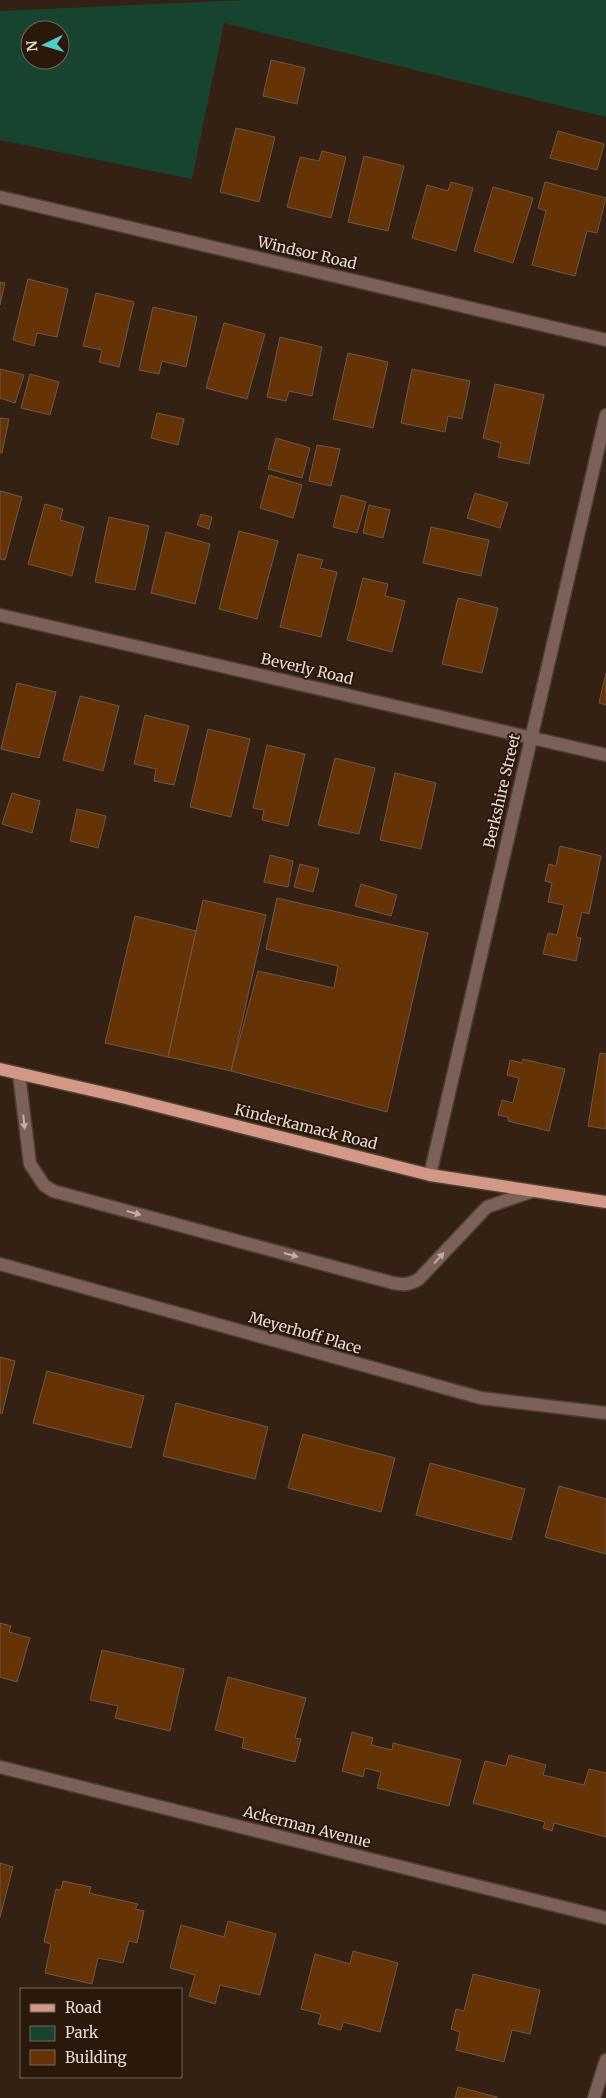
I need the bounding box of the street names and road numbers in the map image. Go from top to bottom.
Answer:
street label: Windsor Road [255,232,359,273]
street label: Beverly Road [259,649,355,688]
street label: Berkshire Street [479,732,524,850]
street label: Kinderkamack Road [233,1100,379,1153]
street label: Meyerhoff Place [247,1307,364,1358]
street label: Ackerman Avenue [240,1801,373,1852]

